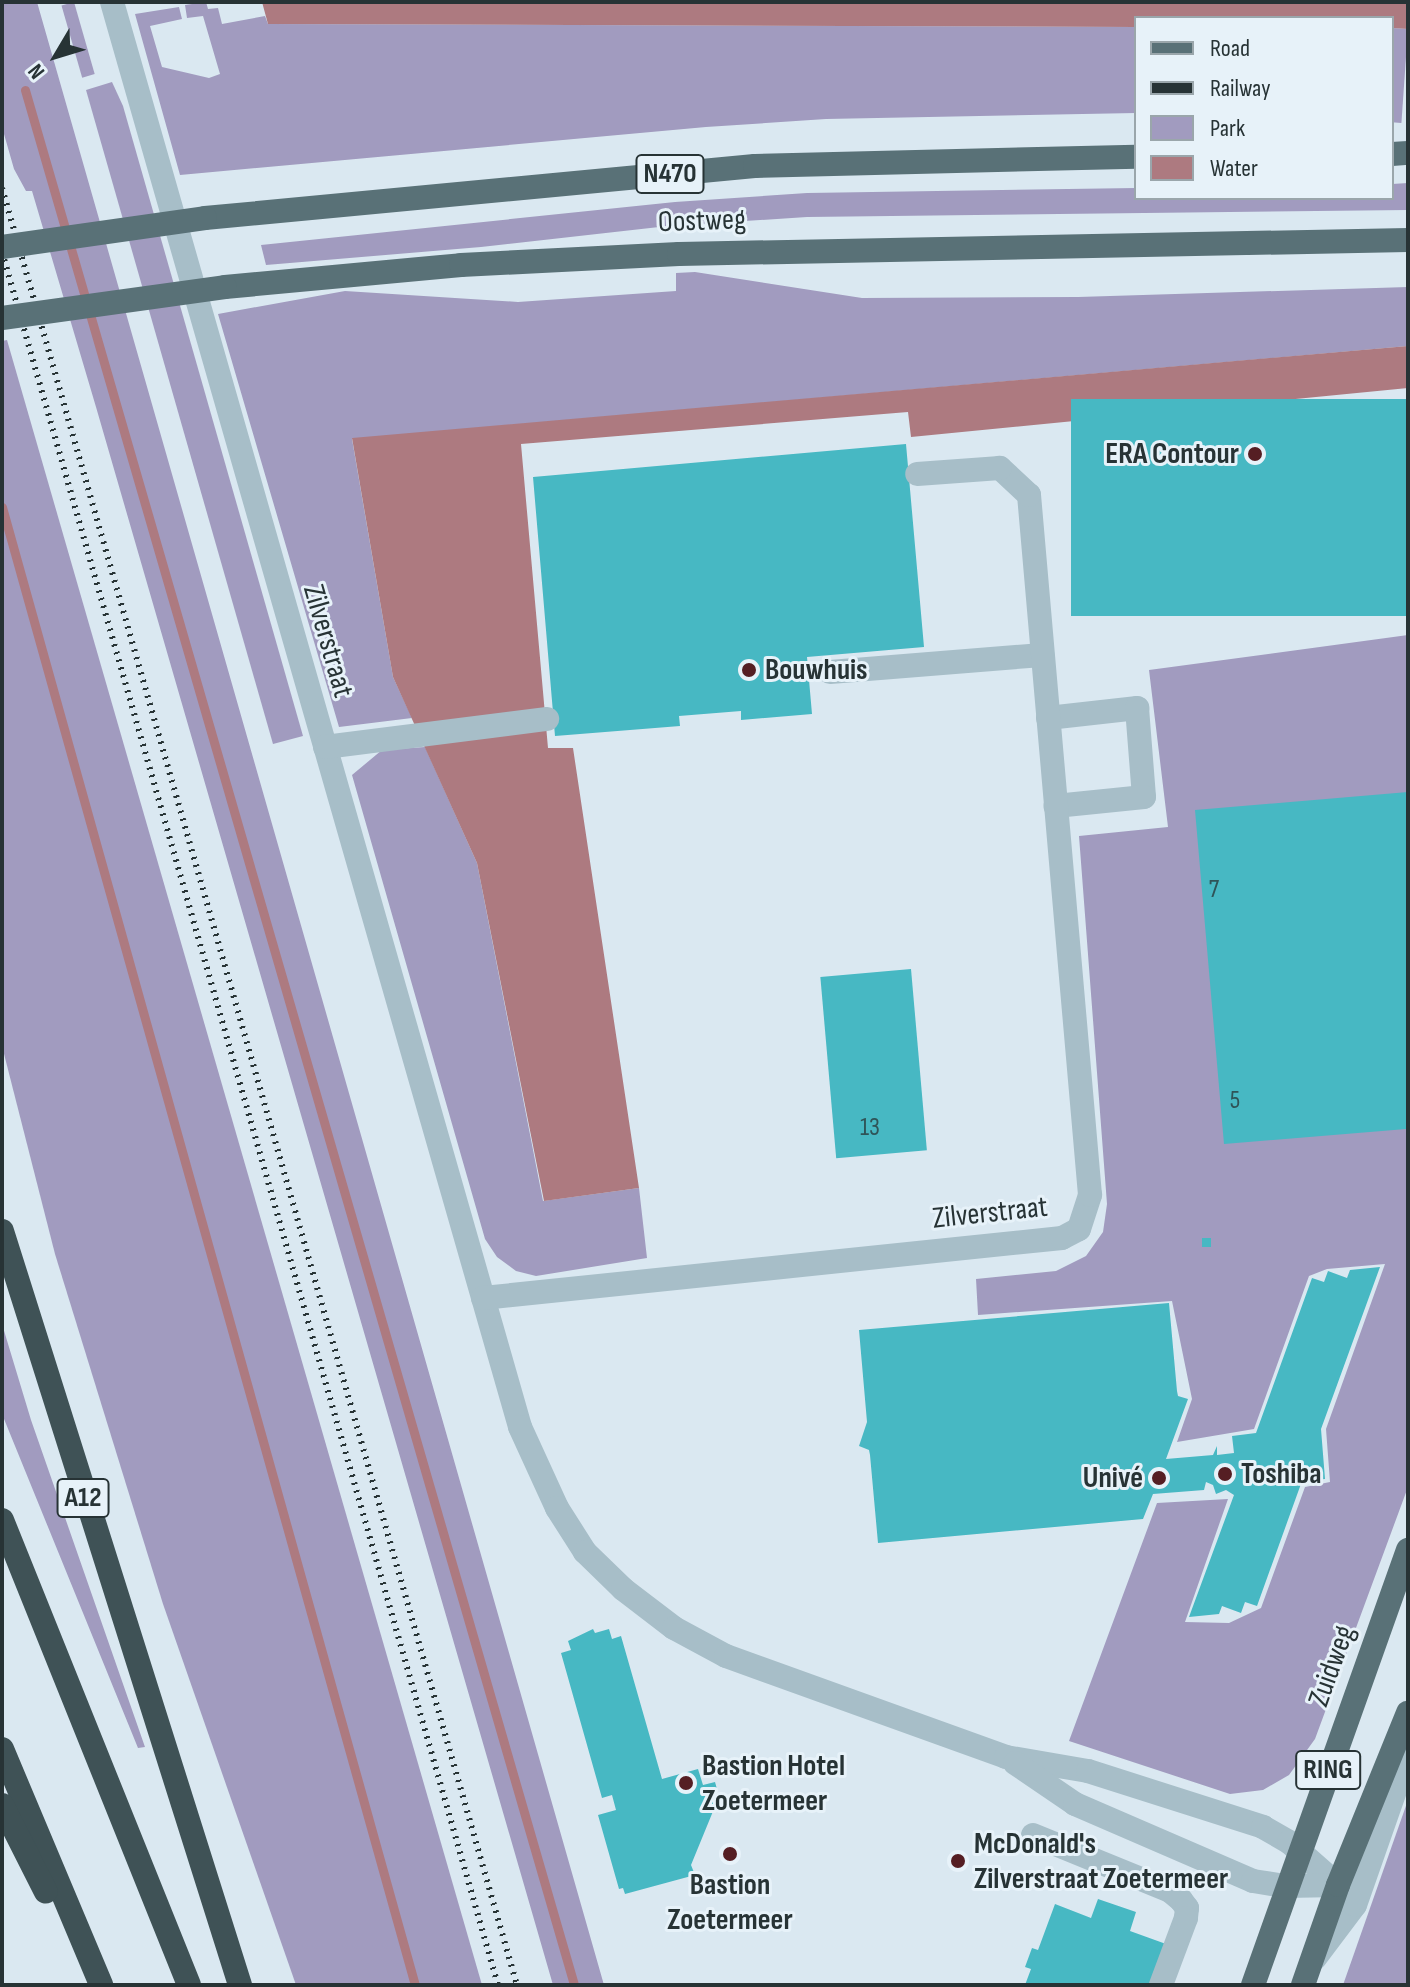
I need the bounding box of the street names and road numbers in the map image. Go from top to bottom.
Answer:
road number: N470 [634,150,706,198]
street label: Oostweg [657,201,747,241]
street label: Zilverstraat [295,581,361,701]
street label: Zilverstraat [931,1189,1049,1237]
road number: A12 [55,1474,111,1522]
street label: Zuidweg [1301,1621,1363,1711]
road number: RING [1294,1746,1362,1794]

